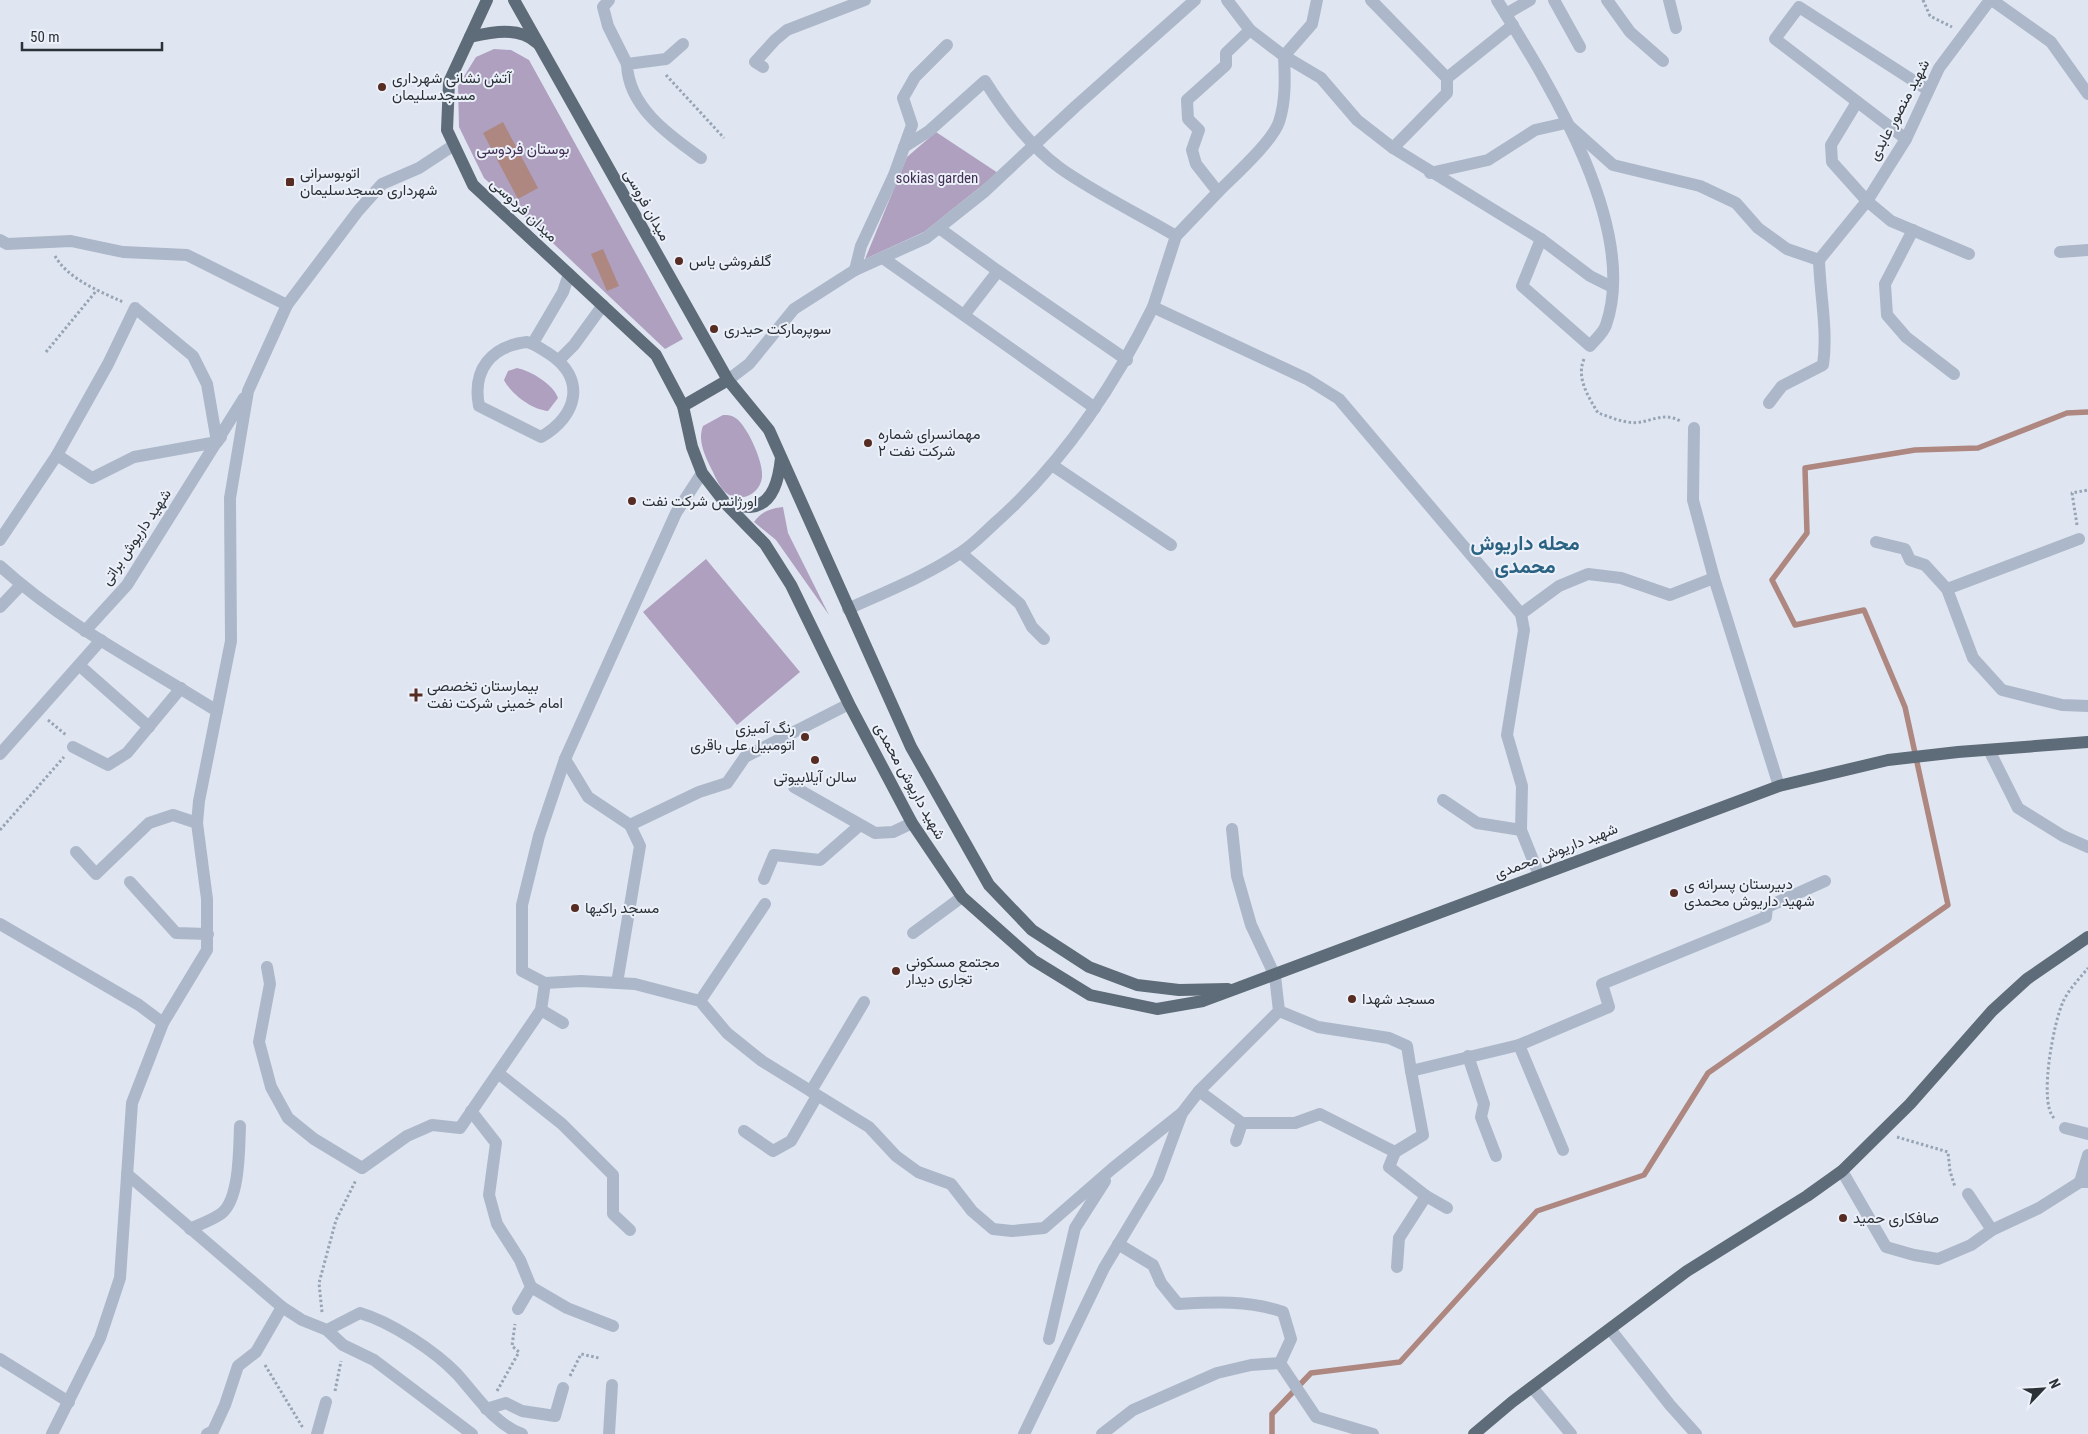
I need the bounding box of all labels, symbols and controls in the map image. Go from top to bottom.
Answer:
scale bar [22,20,162,52]
text: 50 m [30,28,60,46]
street label: شهید منصور عابدی [1865,56,1934,164]
place label: آتش نشانی شهرداری مسجدسلیمان [392,69,513,104]
marker: آتش نشانی شهرداری مسجدسلیمان [376,81,388,93]
park label: بوستان فردوسی [476,140,570,159]
place label: اتوبوسرانی شهرداری مسجدسلیمان [300,164,437,200]
street label: میدان فروسی [619,166,674,244]
park label: sokias garden [896,169,978,187]
street label: میدان فردوسی [486,174,561,246]
marker: اتوبوسرانی شهرداری مسجدسلیمان [284,176,296,188]
place label: گلفروشی یاس [689,252,772,271]
marker: گلفروشی یاس [673,255,685,267]
place label: سوپرمارکت حیدری [724,320,831,339]
marker: سوپرمارکت حیدری [708,323,720,335]
place label: مهمانسرای شماره ۲ شرکت نفت [878,425,981,460]
marker: مهمانسرای شماره ۲ شرکت نفت [862,437,874,449]
street label: شهید داریوش براتی [97,485,176,589]
place label: اورژانس شرکت نفت [642,492,757,511]
marker: اورژانس شرکت نفت [626,495,638,507]
district label: محله داریوش محمدی [1470,531,1580,578]
place label: بیمارستان تخصصی امام خمینی شرکت نفت [427,677,563,713]
marker: بیمارستان تخصصی امام خمینی شرکت نفت [409,688,423,702]
place label: رنگ آمیزی اتومبیل علی باقری [690,719,795,755]
street label: شهید داریوش محمدی [870,719,950,843]
marker: رنگ آمیزی اتومبیل علی باقری [799,731,811,743]
marker: سالن آیلابیوتی [809,754,821,766]
place label: سالن آیلابیوتی [773,768,857,787]
street label: شهید داریوش محمدی [1492,819,1621,884]
place label: دبیرستان پسرانه ی شهید داریوش محمدی [1684,875,1815,911]
marker: دبیرستان پسرانه ی شهید داریوش محمدی [1668,887,1680,899]
place label: مسجد راکیها [585,899,659,917]
marker: مسجد راکیها [569,902,581,914]
place label: مجتمع مسکونی تجاری دیدار [905,953,1000,989]
marker: مجتمع مسکونی تجاری دیدار [890,965,902,977]
place label: مسجد شهدا [1362,990,1435,1008]
marker: مسجد شهدا [1346,993,1358,1005]
place label: صافکاری حمید [1853,1209,1939,1228]
marker: صافکاری حمید [1837,1212,1849,1224]
north arrow [2018,1364,2068,1414]
text: N [2046,1376,2064,1391]

